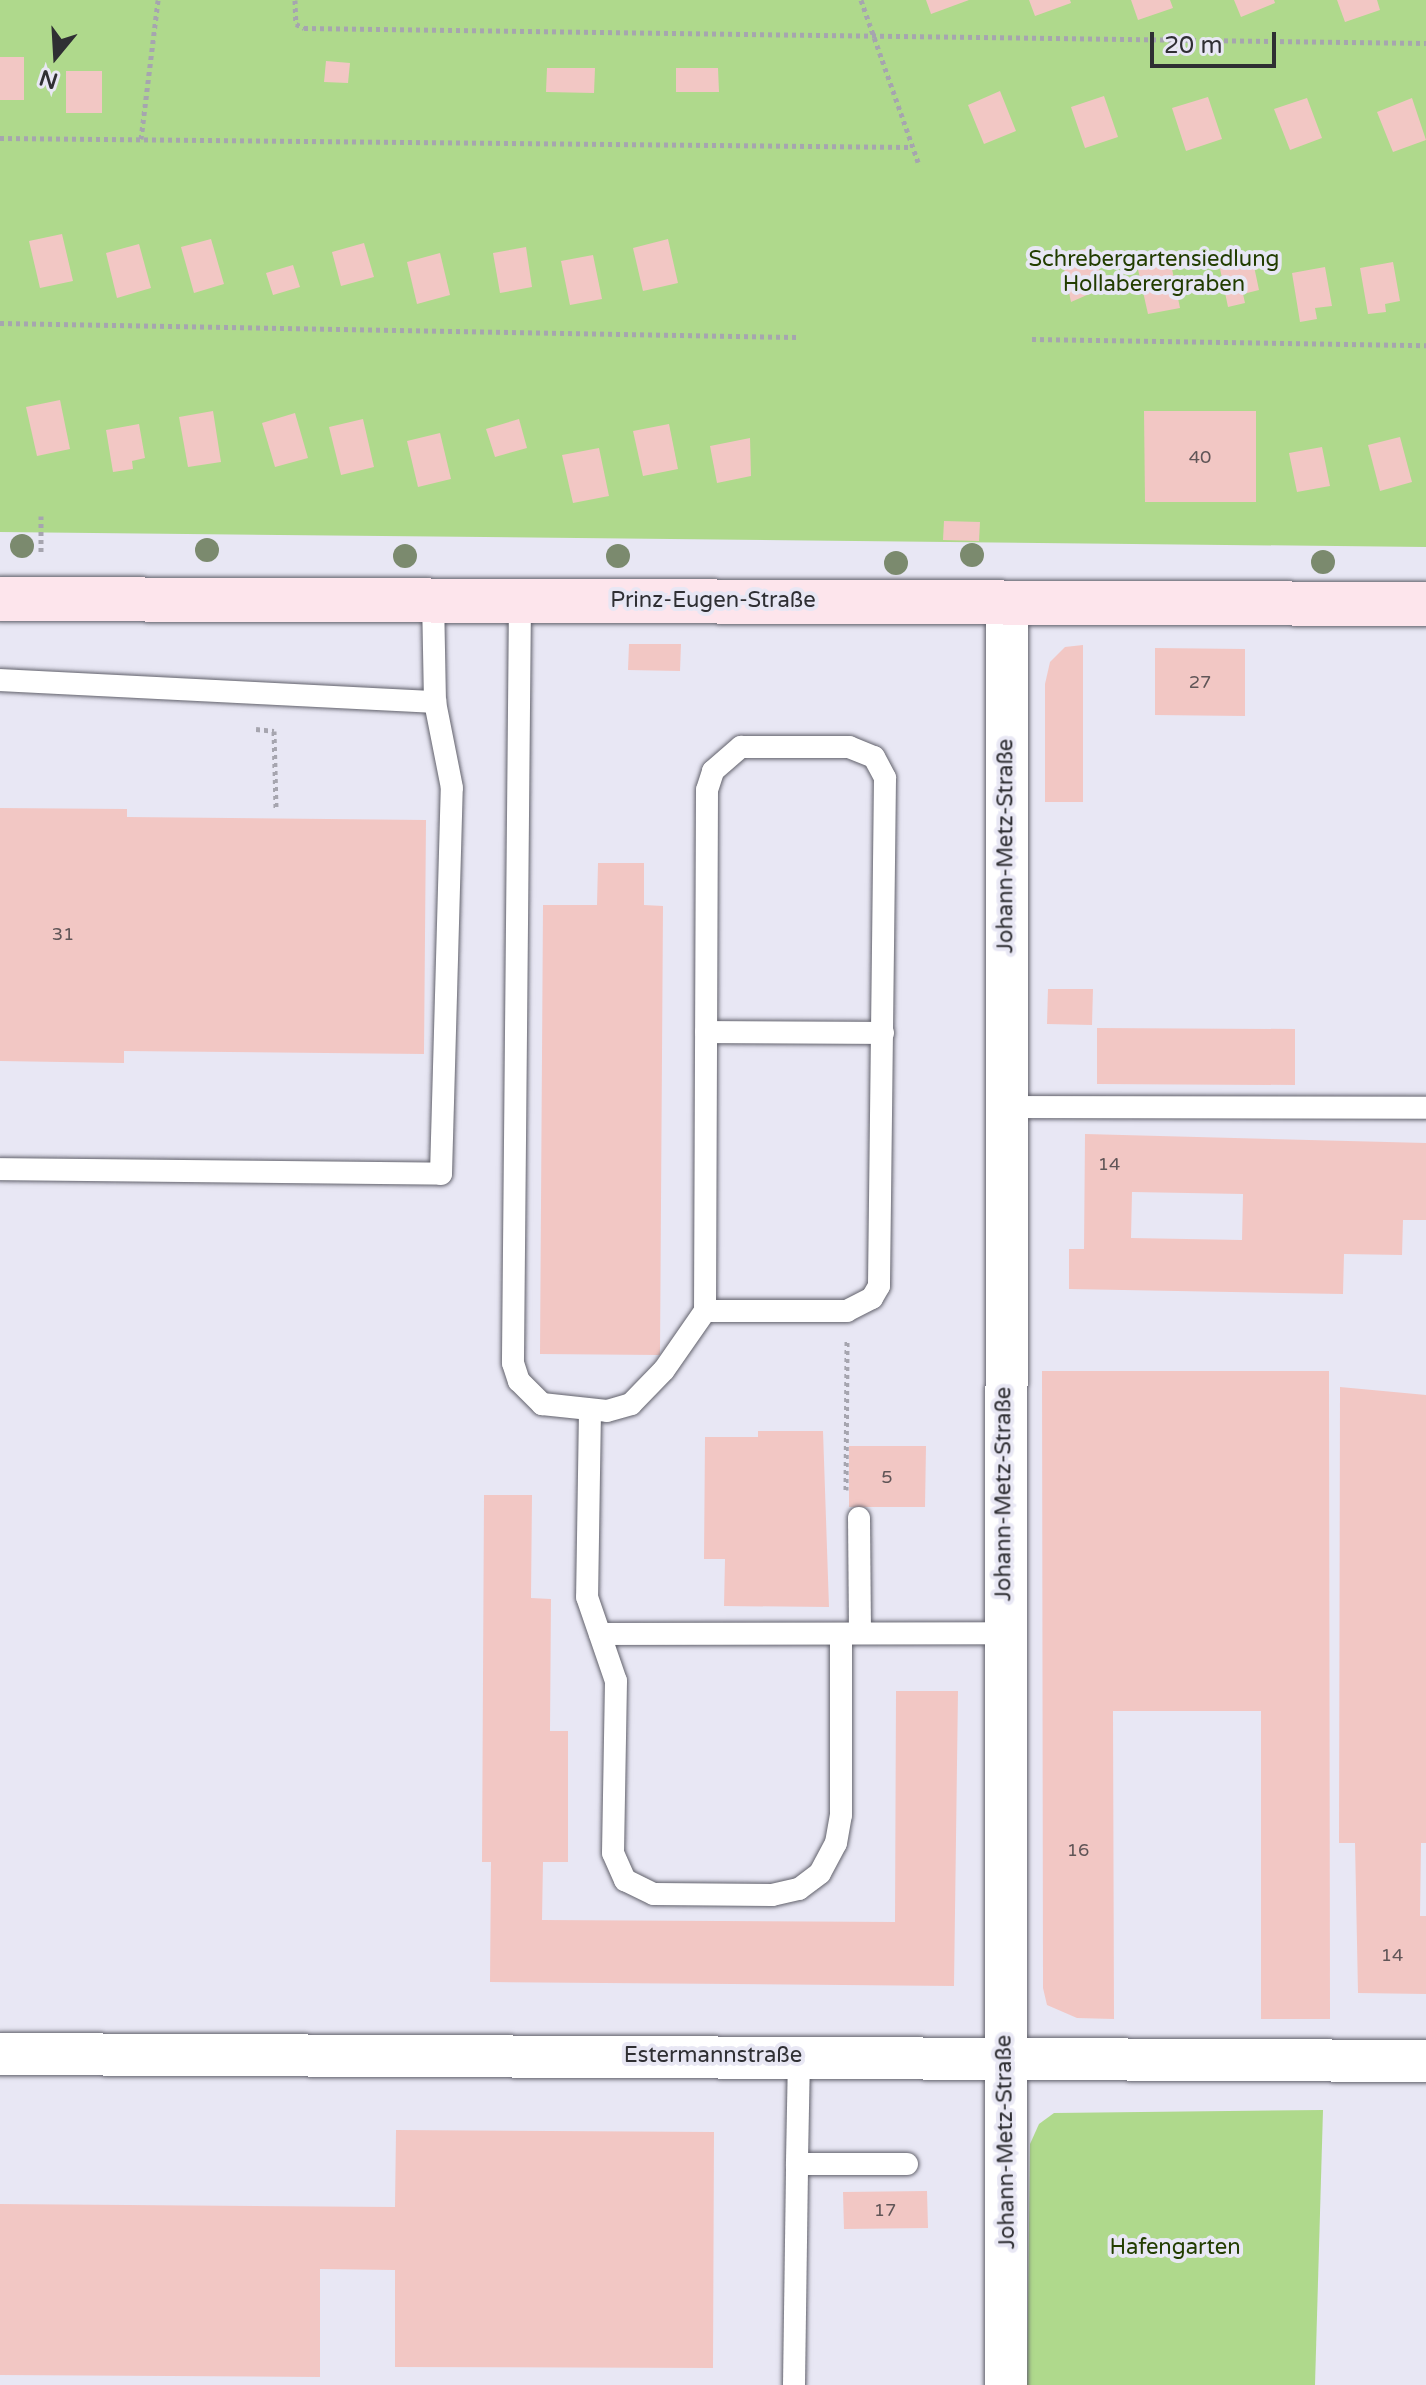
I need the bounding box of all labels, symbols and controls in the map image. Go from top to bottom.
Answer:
north arrow [16,16,96,96]
scale bar [1154,16,1280,66]
text: 20 m [1164,31,1222,60]
text: N [36,64,61,94]
park label: Schrebergartensiedlung Hollaberergraben [1029,246,1279,298]
house number: 40 [1189,446,1211,468]
street label: Prinz-Eugen-Straße [610,588,816,614]
house number: 27 [1189,671,1211,693]
street label: Johann-Metz-Straße [993,739,1019,953]
house number: 31 [52,923,74,945]
house number: 14 [1098,1153,1120,1175]
street label: Johann-Metz-Straße [991,1387,1017,1601]
house number: 5 [881,1466,893,1488]
house number: 16 [1067,1839,1089,1861]
house number: 14 [1381,1944,1403,1966]
street label: Johann-Metz-Straße [991,2035,1021,2249]
street label: Estermannstraße [624,2043,802,2069]
house number: 17 [874,2199,896,2221]
park label: Hafengarten [1109,2235,1241,2261]

